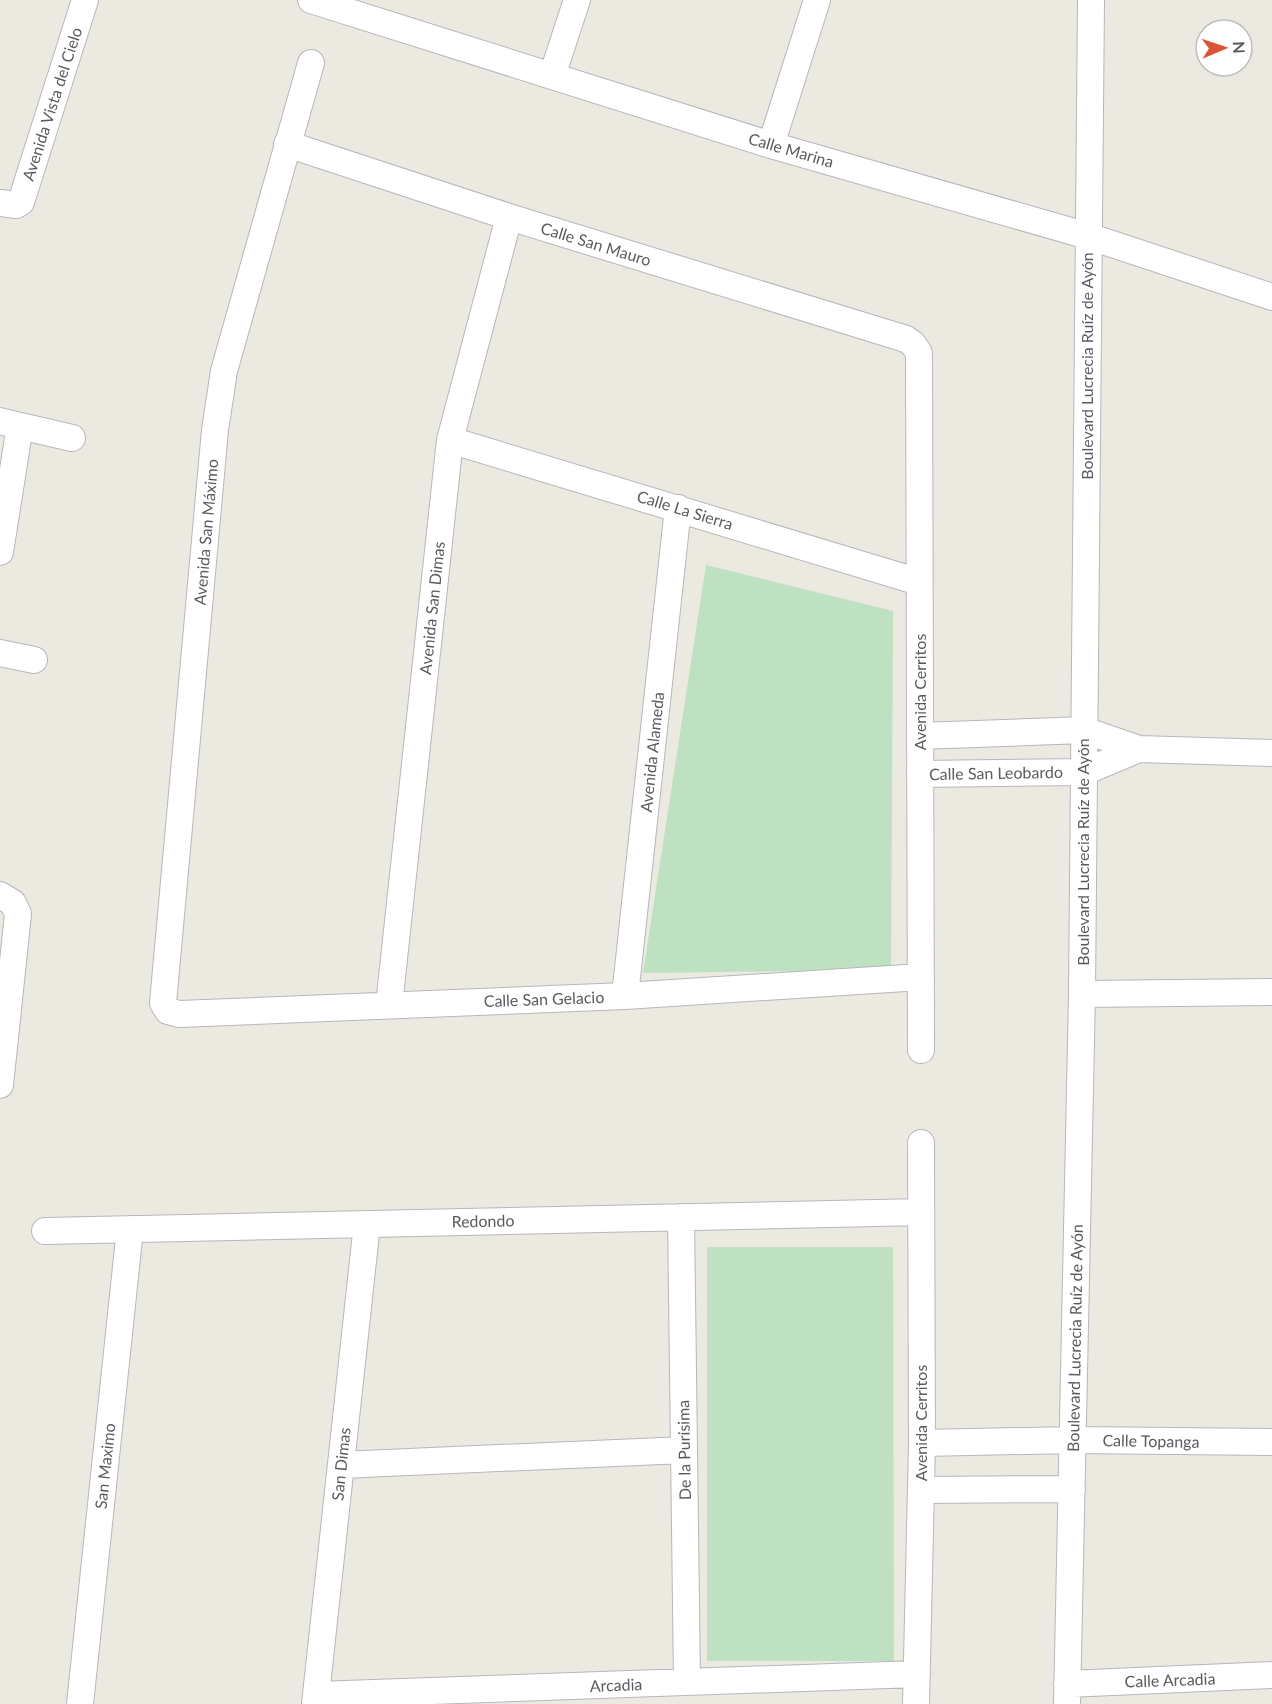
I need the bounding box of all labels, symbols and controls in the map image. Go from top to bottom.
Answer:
north arrow [1194,18,1254,78]
street label: Avenida Vista del Cielo [18,25,85,183]
text: N [1230,41,1249,54]
street label: Calle Marina [746,128,836,171]
street label: Calle San Mauro [539,218,654,269]
street label: Boulevard Lucrecia Ruíz de Ayón [1077,252,1096,480]
street label: Avenida San Máximo [190,458,221,606]
street label: Calle La Sierra [635,486,735,533]
street label: Avenida San Dimas [415,540,448,676]
street label: Avenida Cerritos [910,634,929,750]
street label: Avenida Alameda [636,691,667,813]
street label: Boulevard Lucrecia Ruíz de Ayón [1073,738,1092,966]
street label: Calle San Leobardo [929,762,1063,783]
street label: Calle San Gelacio [483,987,605,1010]
street label: Redondo [451,1210,515,1231]
street label: Boulevard Lucrecia Ruíz de Ayón [1063,1224,1086,1452]
street label: Avenida Cerritos [911,1365,930,1481]
street label: De la Purísima [673,1400,694,1500]
street label: San Maximo [91,1422,118,1510]
street label: San Dimas [327,1426,354,1501]
street label: Calle Topanga [1102,1430,1200,1451]
street label: Calle Arcadia [1124,1668,1216,1691]
street label: Arcadia [589,1674,643,1695]

